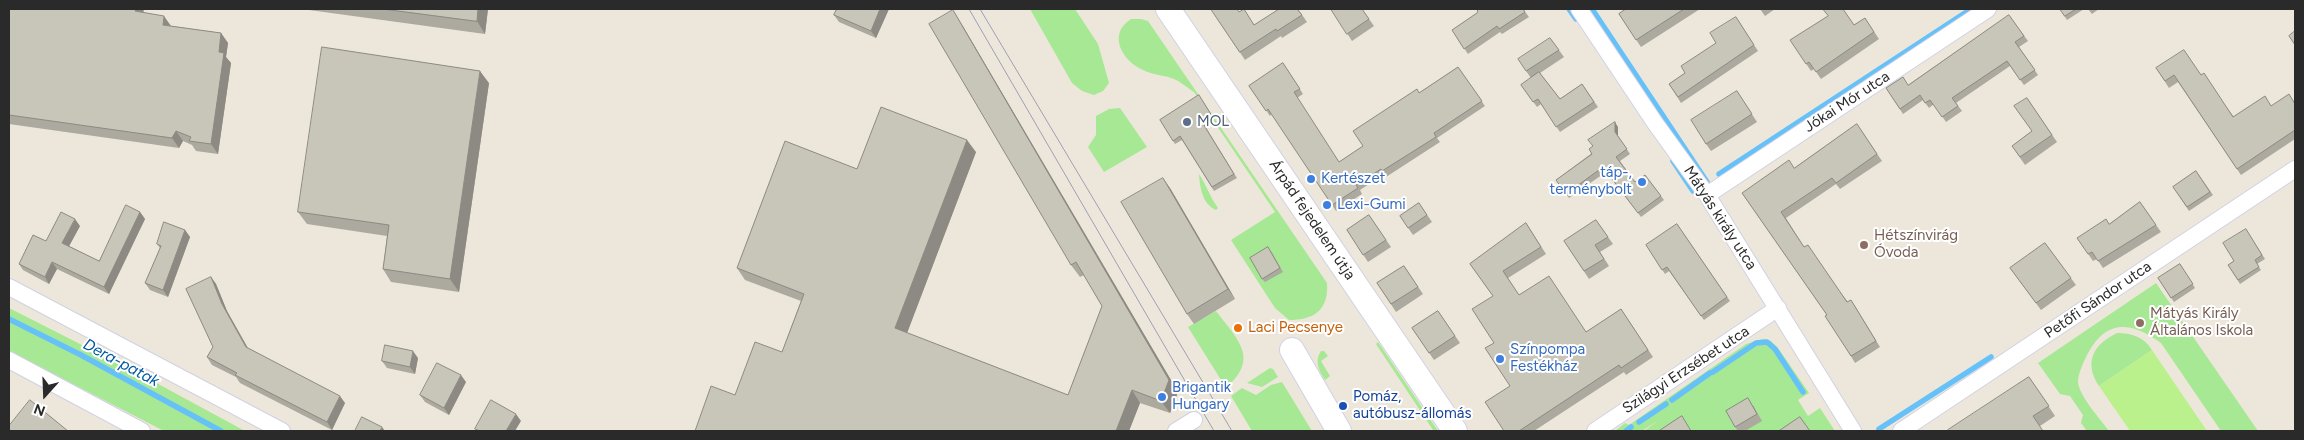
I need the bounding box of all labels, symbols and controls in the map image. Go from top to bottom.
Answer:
street label: Jókai Mór utca [1801,68,1893,136]
place label: MOL [1197,113,1229,131]
marker: MOL [1181,116,1193,128]
street label: Árpád fejedelem útja [1265,157,1359,283]
street label: Mátyás király utca [1680,163,1760,273]
place label: táp-, terménybolt [1550,164,1632,199]
place label: Kertészet [1321,170,1385,188]
marker: Kertészet [1305,173,1317,185]
marker: táp-, terménybolt [1636,176,1648,188]
place label: Lexi-Gumi [1337,196,1406,214]
marker: Lexi-Gumi [1321,199,1333,211]
place label: Hétszínvirág Óvoda [1874,227,1958,262]
marker: Hétszínvirág Óvoda [1858,239,1870,251]
street label: Petőfi Sándor utca [2041,258,2155,342]
place label: Mátyás Király Általános Iskola [2150,305,2253,340]
marker: Mátyás Király Általános Iskola [2134,317,2146,329]
place label: Laci Pecsenye [1248,319,1343,337]
marker: Laci Pecsenye [1232,322,1244,334]
street label: Szilágyi Erzsébet utca [1619,322,1753,418]
water label: Dera-patak [80,335,162,391]
place label: Színpompa Festékház [1510,341,1585,376]
marker: Színpompa Festékház [1494,353,1506,365]
north arrow [20,370,70,420]
place label: Brigantik Hungary [1172,379,1231,414]
place label: Pomáz, autóbusz-állomás [1353,388,1471,423]
marker: Brigantik Hungary [1156,391,1168,403]
text: N [32,400,48,419]
marker: Pomáz, autóbusz-állomás [1337,400,1349,412]

